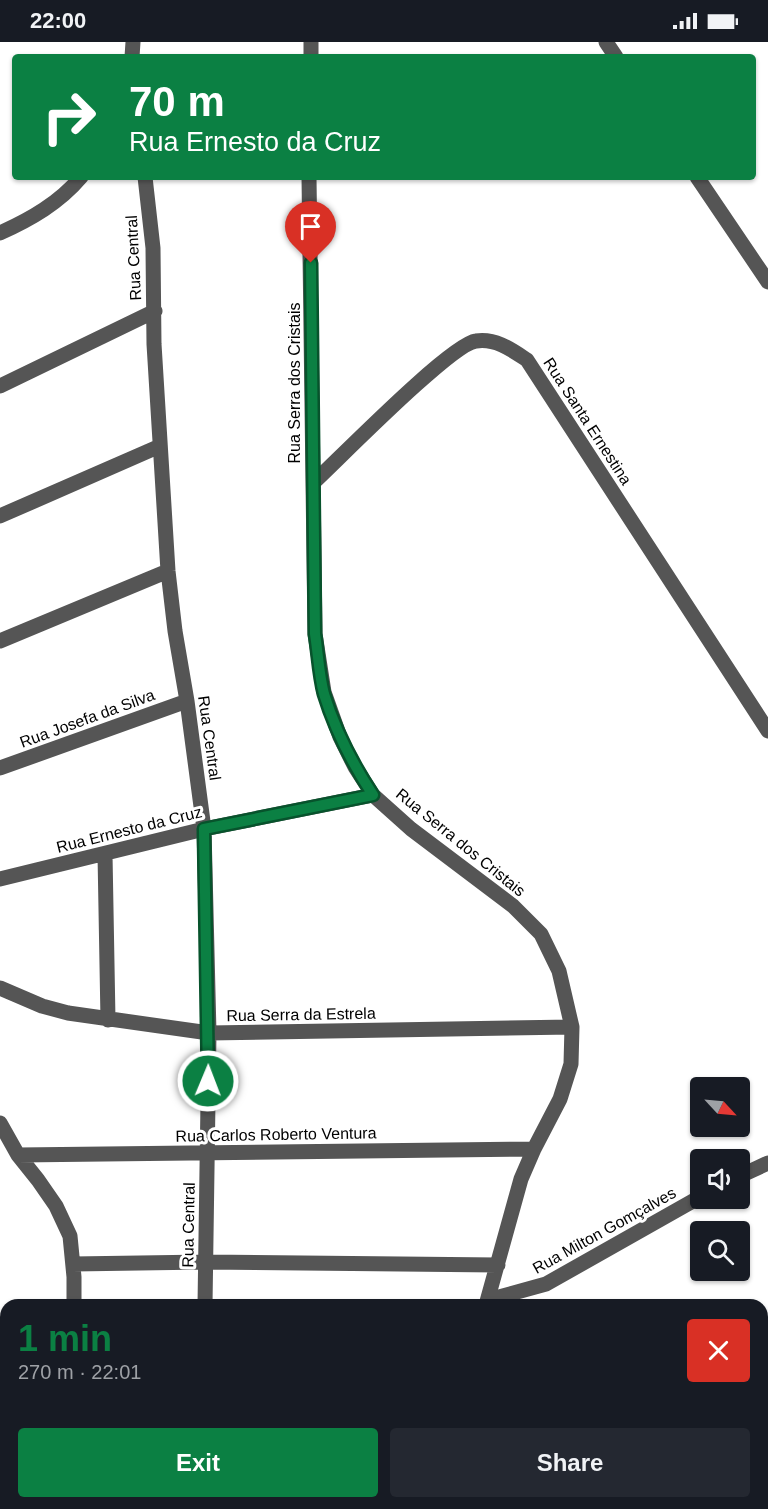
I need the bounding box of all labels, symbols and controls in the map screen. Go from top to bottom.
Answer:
text: 22:00 [30,8,86,33]
icon: right [30,78,108,156]
text: 70 m [129,78,225,125]
text: Rua Ernesto da Cruz [129,127,381,157]
pin [285,201,336,263]
icon: arrive [294,210,327,243]
street label: Rua Central [123,215,144,301]
street label: Rua Serra dos Cristais [286,303,303,463]
street label: Rua Santa Ernestina [540,355,635,488]
street label: Rua Josefa da Silva [17,686,157,751]
street label: Rua Central [195,695,224,782]
street label: Rua Serra dos Cristais [393,785,529,900]
street label: Rua Ernesto da Cruz [55,803,204,856]
street label: Rua Serra da Estrela [226,1005,376,1024]
position arrow [176,1049,240,1113]
north arrow [690,1077,750,1137]
map controls [690,1077,750,1281]
street label: Rua Carlos Roberto Ventura [175,1124,377,1145]
button: sound [690,1149,750,1209]
street label: Rua Central [179,1182,198,1268]
street label: Rua Milton Gomçalves [530,1184,679,1277]
button: search [690,1221,750,1281]
text: 1 min [18,1318,112,1359]
button: close [687,1319,750,1382]
text: 270 m · 22:01 [18,1361,141,1383]
button: Exit [18,1428,378,1497]
button: Share [390,1428,750,1497]

